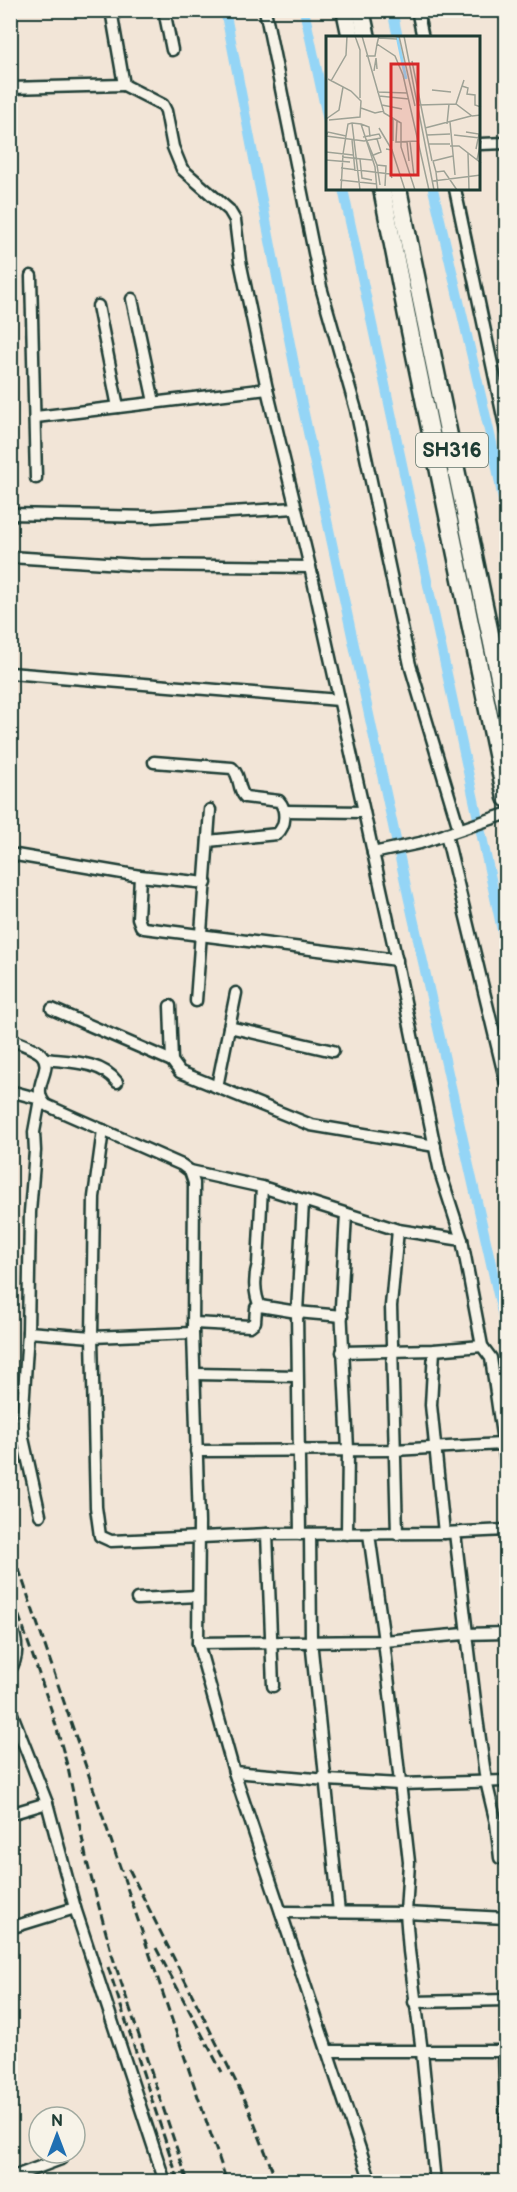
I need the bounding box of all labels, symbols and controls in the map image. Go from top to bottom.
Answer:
inset map [326,36,481,190]
road number: SH316 [416,433,488,467]
north arrow [27,2105,87,2165]
text: N [51,2112,63,2131]

